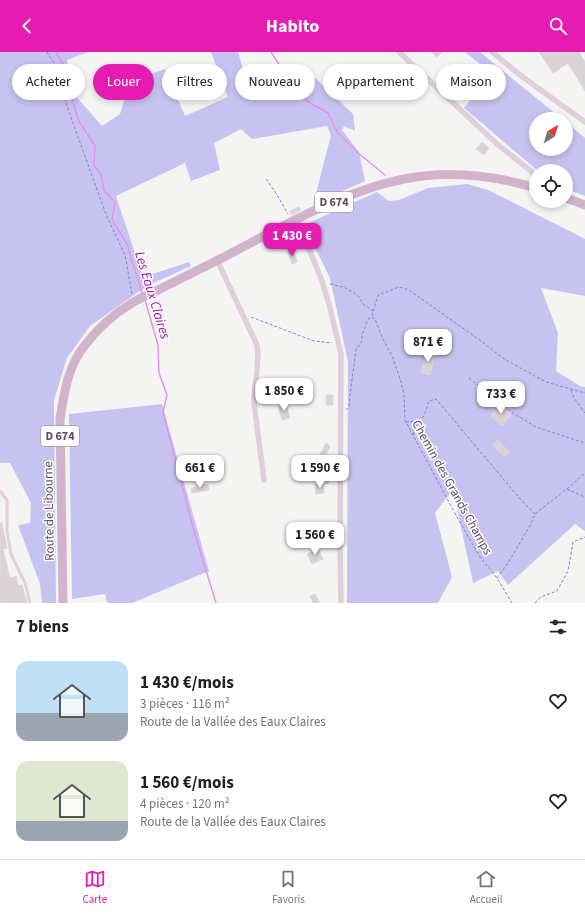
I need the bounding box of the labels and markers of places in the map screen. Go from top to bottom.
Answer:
pin: 1 430 € [255,223,329,257]
pin: 871 € [400,329,456,363]
pin: 1 850 € [247,378,321,412]
pin: 733 € [473,381,529,415]
pin: 661 € [172,455,228,489]
pin: 1 590 € [283,455,357,489]
pin: 1 560 € [278,522,352,556]

